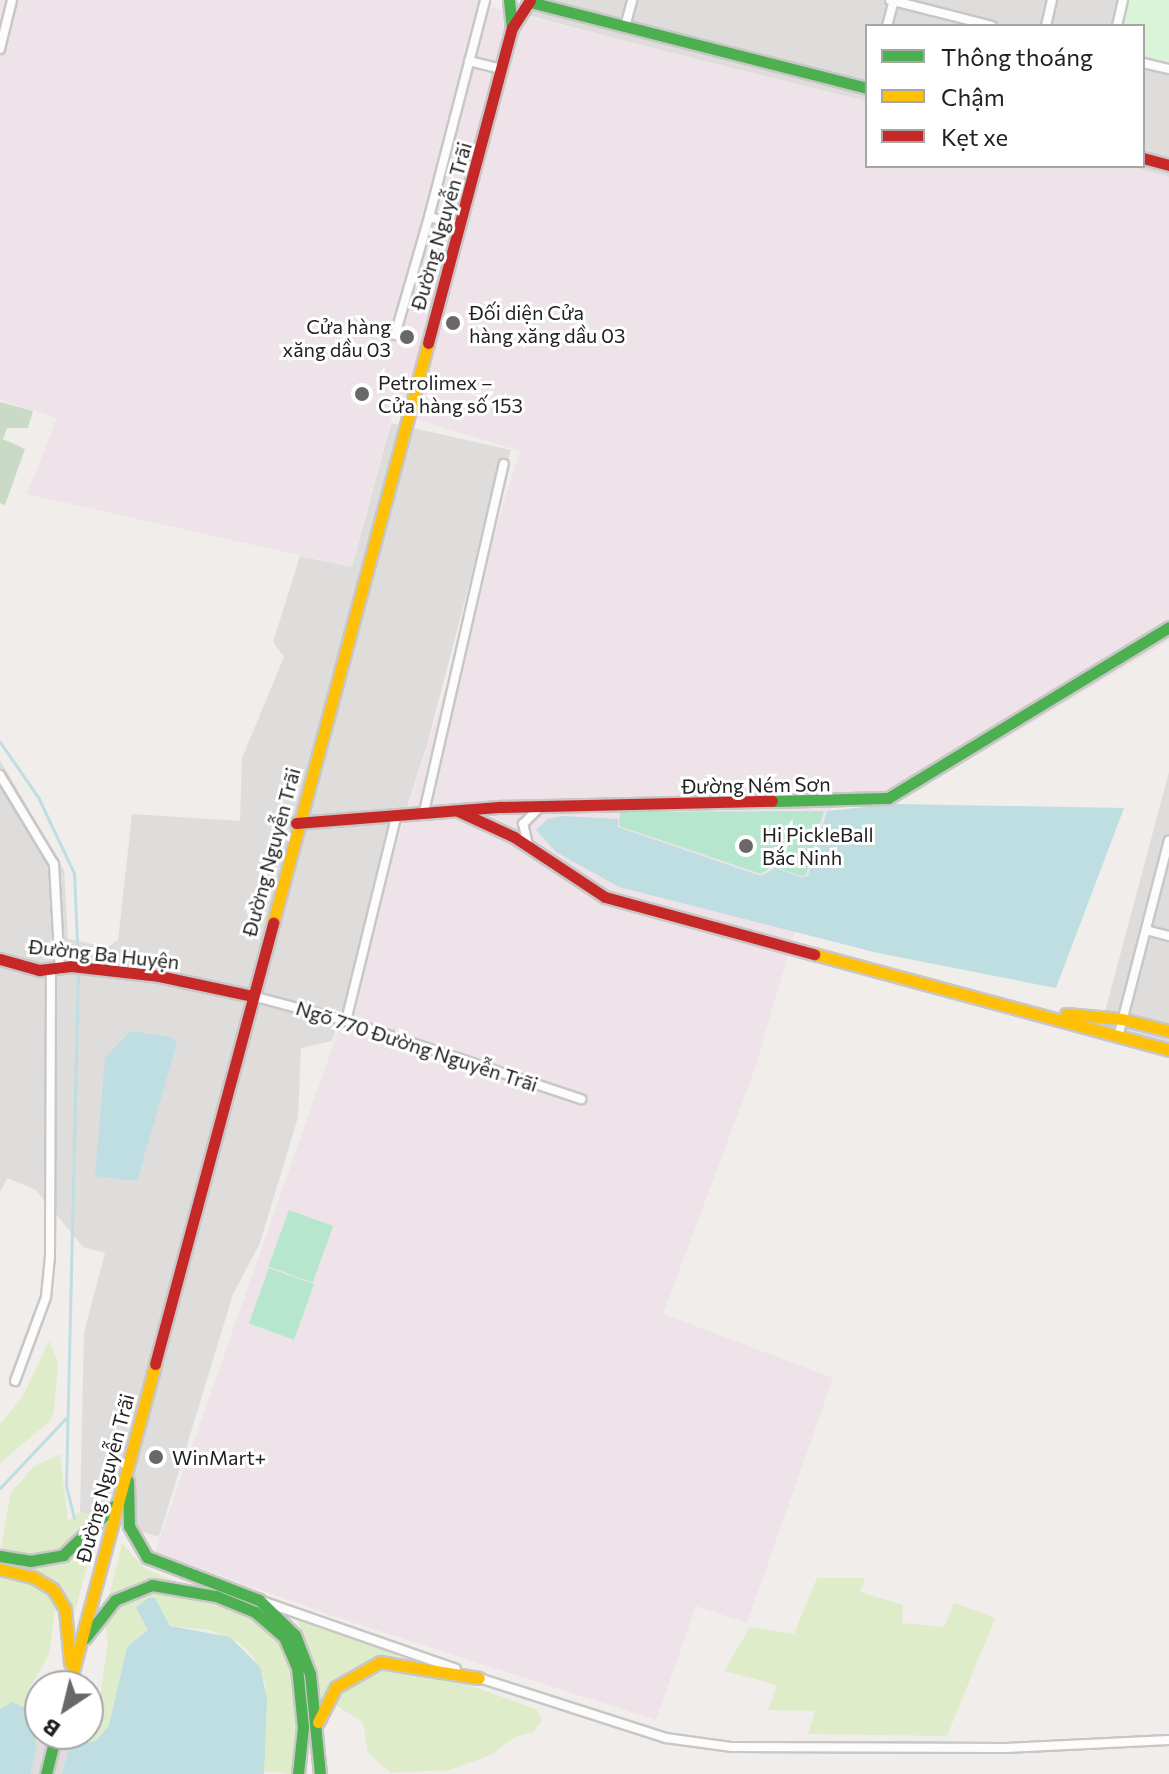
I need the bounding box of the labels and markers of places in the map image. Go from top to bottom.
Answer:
place label: Đối diện Cửa hàng xăng dầu 03 [469,300,625,347]
place label: Cửa hàng xăng dầu 03 [283,314,391,361]
marker: Đối diện Cửa hàng xăng dầu 03 [444,314,462,332]
marker: Cửa hàng xăng dầu 03 [398,328,416,346]
place label: Petrolimex – Cửa hàng số 153 [378,370,523,417]
marker: Petrolimex – Cửa hàng số 153 [353,385,371,403]
place label: Hi PickleBall Bắc Ninh [762,822,874,869]
marker: Hi PickleBall Bắc Ninh [737,837,755,855]
place label: WinMart+ [172,1445,266,1469]
marker: WinMart+ [147,1448,165,1466]

